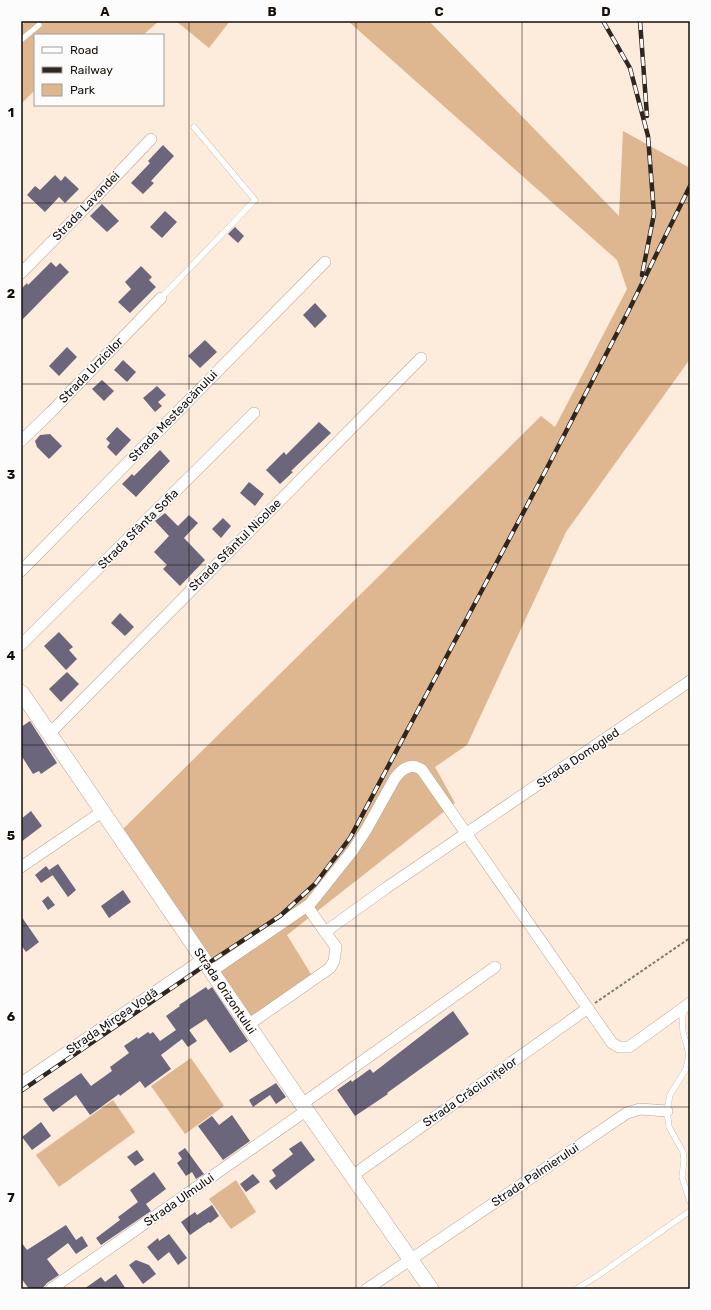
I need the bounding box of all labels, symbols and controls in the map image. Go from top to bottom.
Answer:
text: A [100,4,110,19]
text: B [267,4,277,19]
text: C [434,4,444,19]
text: D [601,4,611,19]
legend [34,34,164,106]
text: Road [70,43,98,57]
text: Railway [70,63,113,77]
text: Park [70,83,96,97]
text: 1 [8,105,14,120]
street label: Strada Lavandei [50,169,122,243]
text: 2 [7,286,15,301]
street label: Strada Urzicilor [56,334,126,406]
street label: Strada Mesteacănului [126,368,220,464]
text: 3 [7,467,16,482]
street label: Strada Sfânta Sofia [95,486,181,572]
street label: Strada Sfântul Nicolae [186,496,284,594]
text: 4 [7,648,16,663]
street label: Strada Domogled [534,725,622,791]
text: 5 [7,828,15,843]
street label: Strada Orizontului [191,945,259,1037]
street label: Strada Mircea Vodă [64,985,160,1057]
text: 6 [7,1009,16,1024]
street label: Strada Crăciunițelor [420,1054,520,1130]
street label: Strada Palmierului [489,1141,581,1209]
street label: Strada Ulmului [141,1171,217,1229]
text: 7 [7,1190,15,1205]

